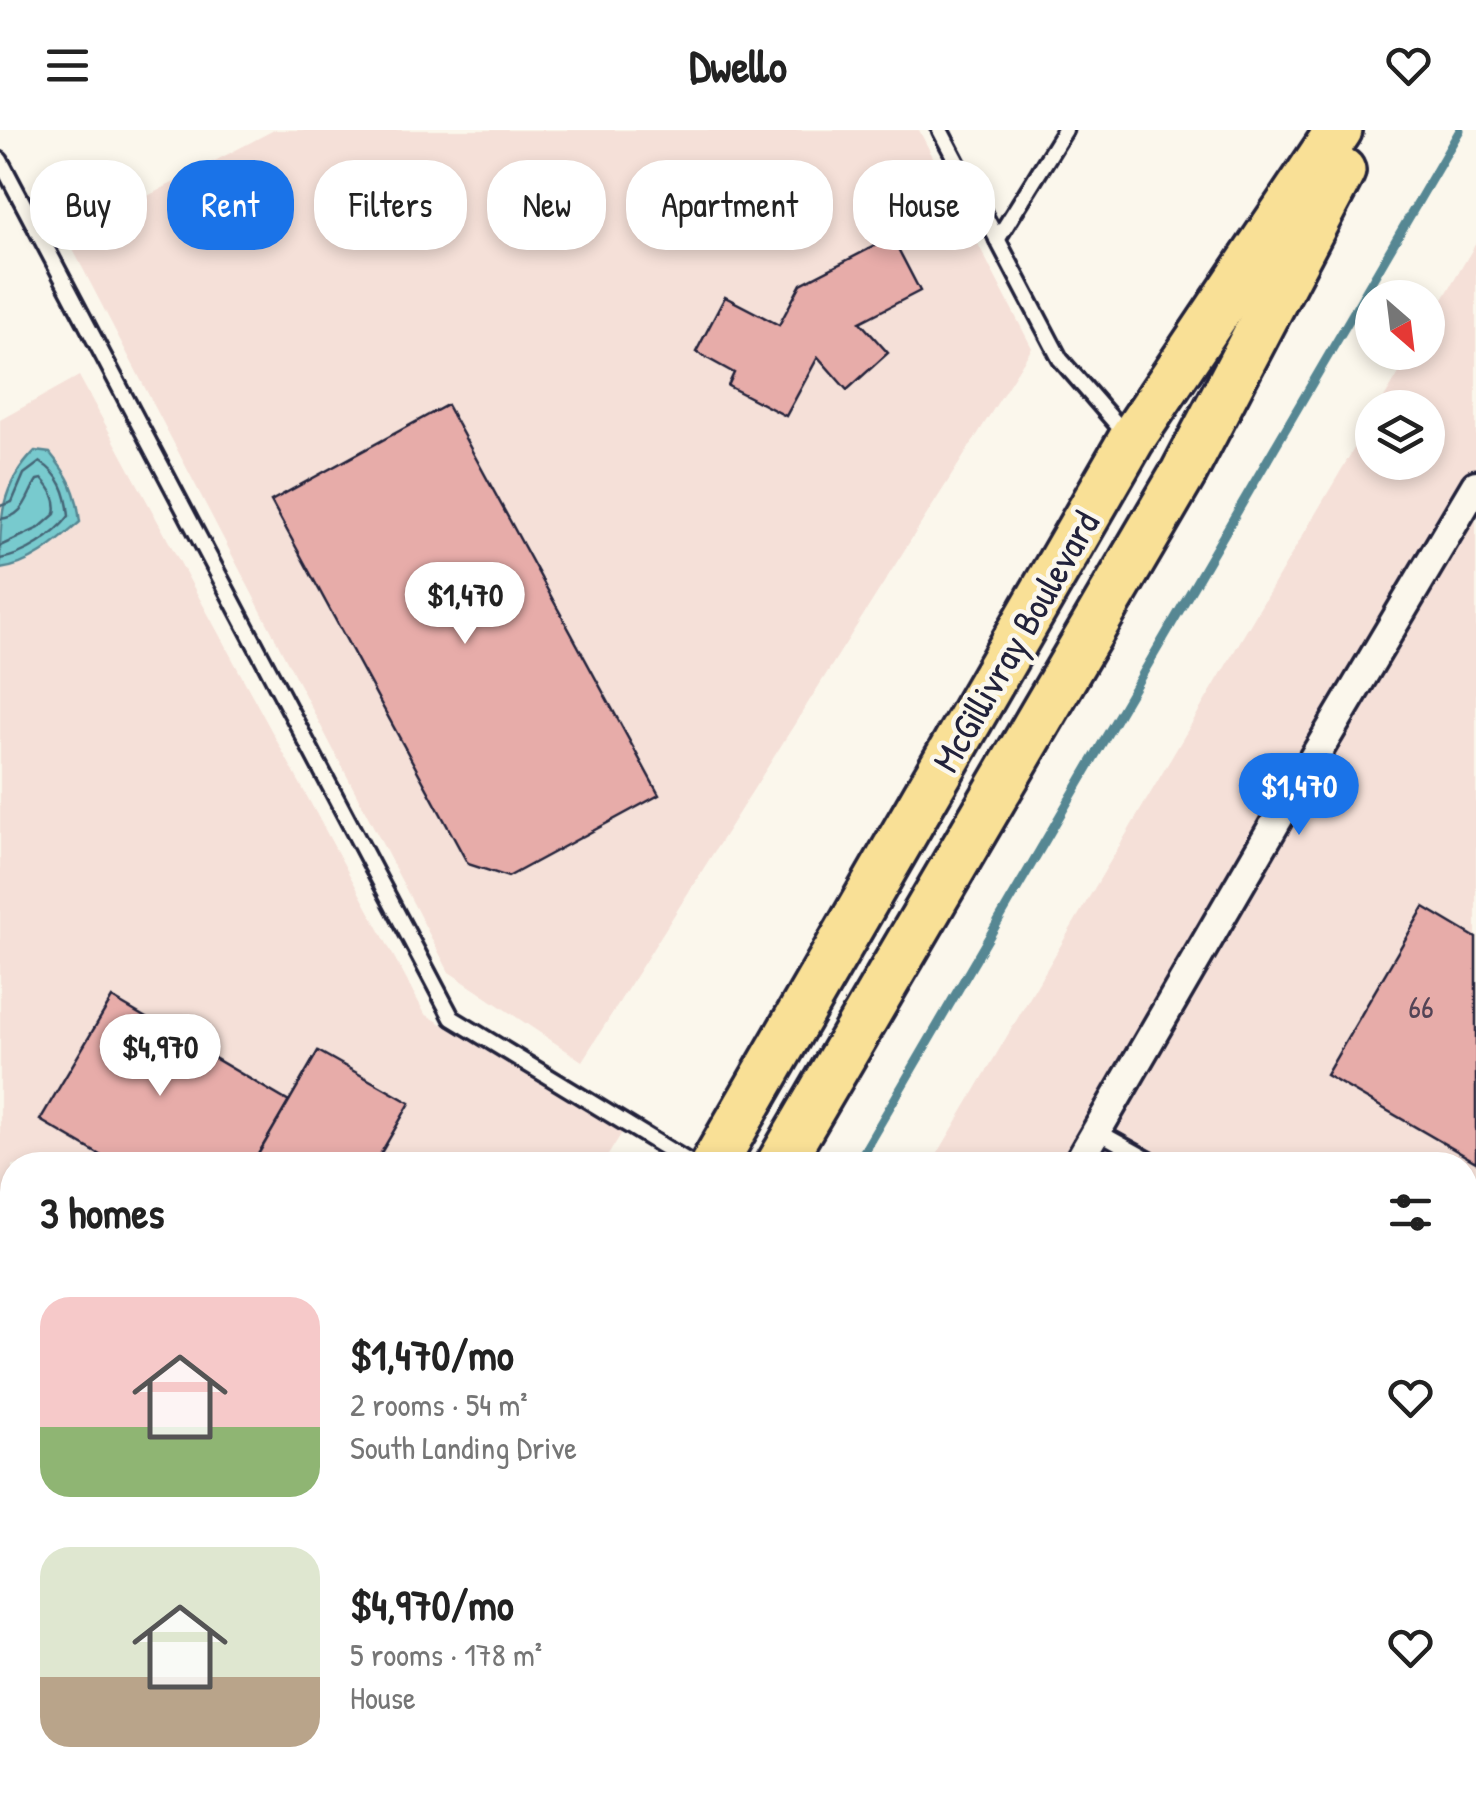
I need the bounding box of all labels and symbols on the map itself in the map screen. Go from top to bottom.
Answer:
north arrow [1355,280,1445,370]
street label: McGillivray Boulevard [919,501,1111,781]
pin: $1,470 [384,562,546,647]
pin: $1,470 [1218,753,1380,838]
house number: 66 [1408,985,1434,1028]
pin: $4,970 [79,1014,241,1099]

